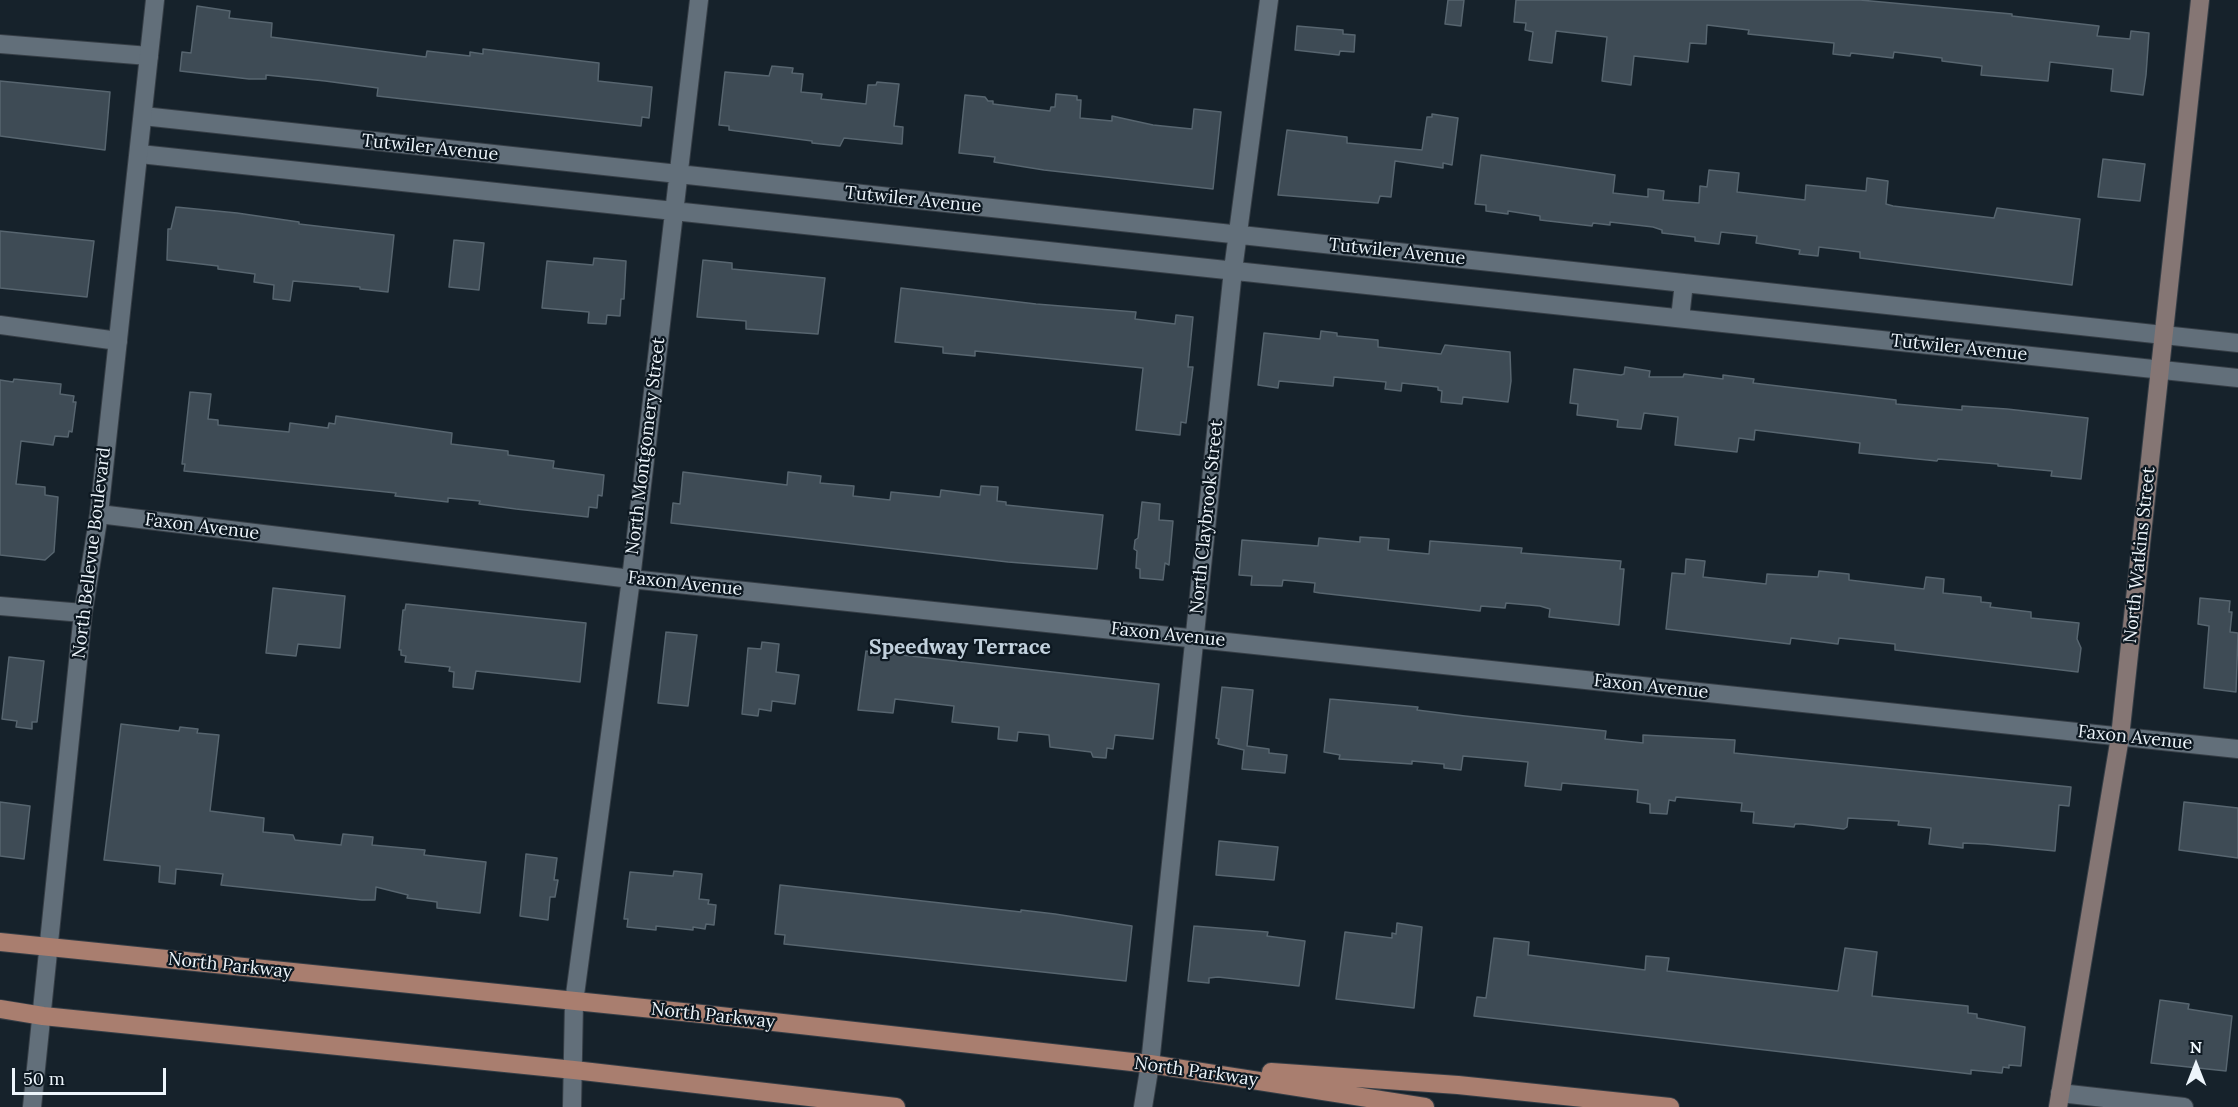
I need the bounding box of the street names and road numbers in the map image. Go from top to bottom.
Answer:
street label: Tutwiler Avenue [361,130,499,166]
street label: Tutwiler Avenue [844,182,982,218]
street label: Tutwiler Avenue [1328,234,1466,270]
street label: Tutwiler Avenue [1890,330,2028,366]
street label: North Montgomery Street [622,336,670,556]
street label: North Claybrook Street [1186,419,1228,615]
street label: North Bellevue Boulevard [68,446,116,660]
street label: North Watkins Street [2120,466,2160,644]
street label: Faxon Avenue [144,509,260,545]
street label: Faxon Avenue [627,567,743,601]
street label: Faxon Avenue [1110,618,1226,652]
street label: Faxon Avenue [1593,670,1709,704]
street label: Faxon Avenue [2077,721,2193,755]
street label: North Parkway [167,949,293,983]
street label: North Parkway [650,999,776,1033]
street label: North Parkway [1133,1053,1259,1091]

